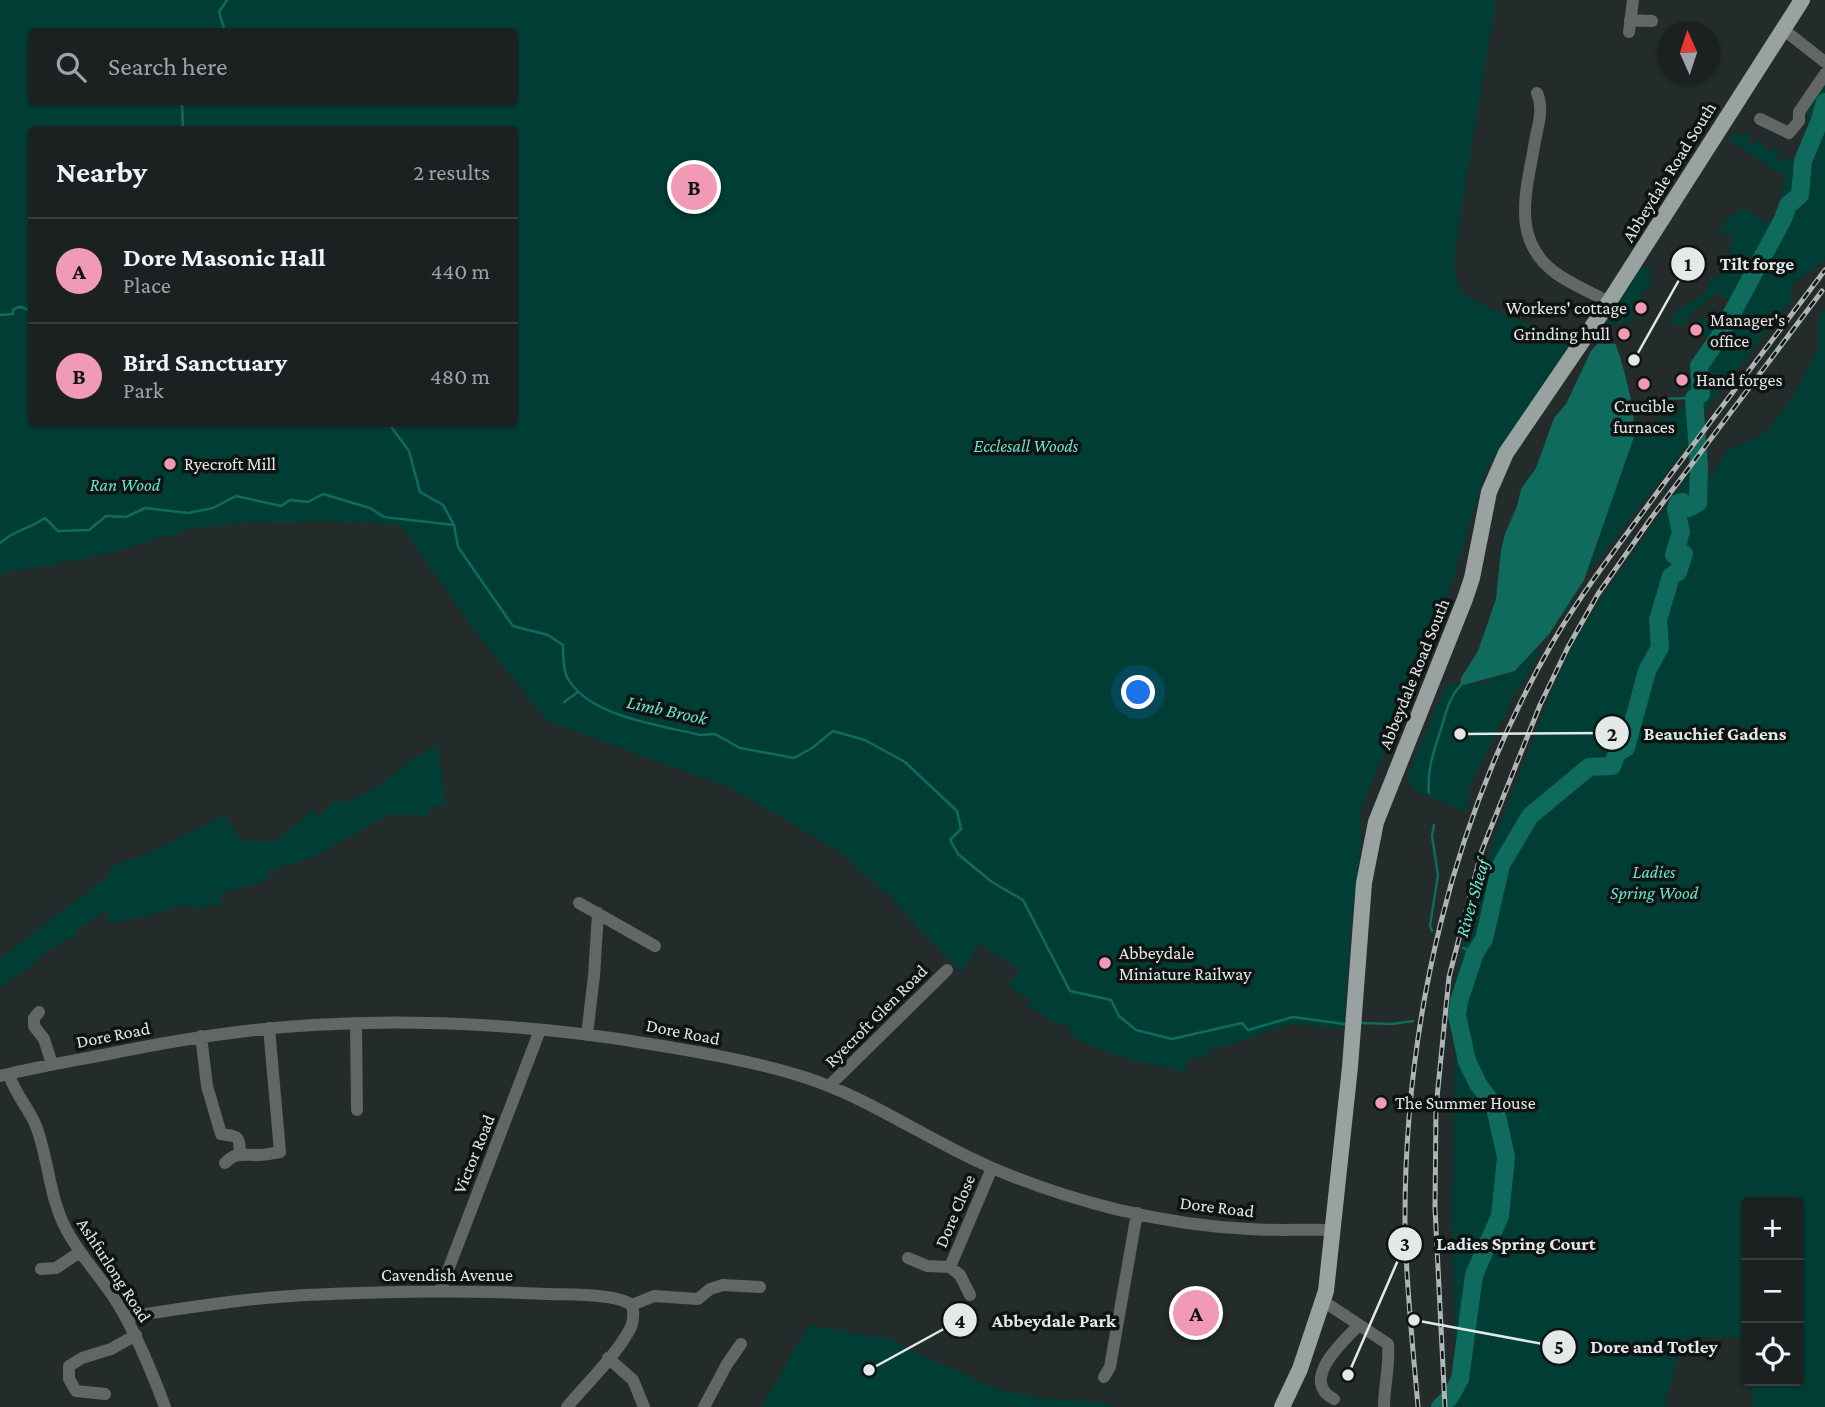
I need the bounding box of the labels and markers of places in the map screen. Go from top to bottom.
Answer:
pin: B [671,161,717,213]
callout: Tilt forge [1671,244,1808,284]
place label: Workers' cottage [1506,298,1627,318]
marker: Workers' cottage [1633,300,1649,316]
place label: Manager's office [1710,310,1785,351]
marker: Manager's office [1688,322,1704,338]
place label: Grinding hull [1513,324,1610,344]
marker: Grinding hull [1616,326,1632,342]
place label: Hand forges [1696,370,1783,390]
marker: Hand forges [1674,372,1690,388]
marker: Crucible furnaces [1636,376,1652,392]
place label: Crucible furnaces [1613,396,1675,437]
place label: Ryecroft Mill [184,454,276,474]
marker: Ryecroft Mill [162,456,178,472]
callout: Beauchief Gadens [1594,713,1800,753]
place label: Abbeydale Miniature Railway [1119,943,1252,984]
marker: Abbeydale Miniature Railway [1097,955,1113,971]
place label: The Summer House [1395,1093,1536,1113]
marker: The Summer House [1373,1095,1389,1111]
callout: Ladies Spring Court [1387,1224,1610,1264]
pin: A [1173,1287,1219,1339]
callout: Abbeydale Park [943,1300,1130,1340]
callout: Dore and Totley [1541,1327,1732,1367]

